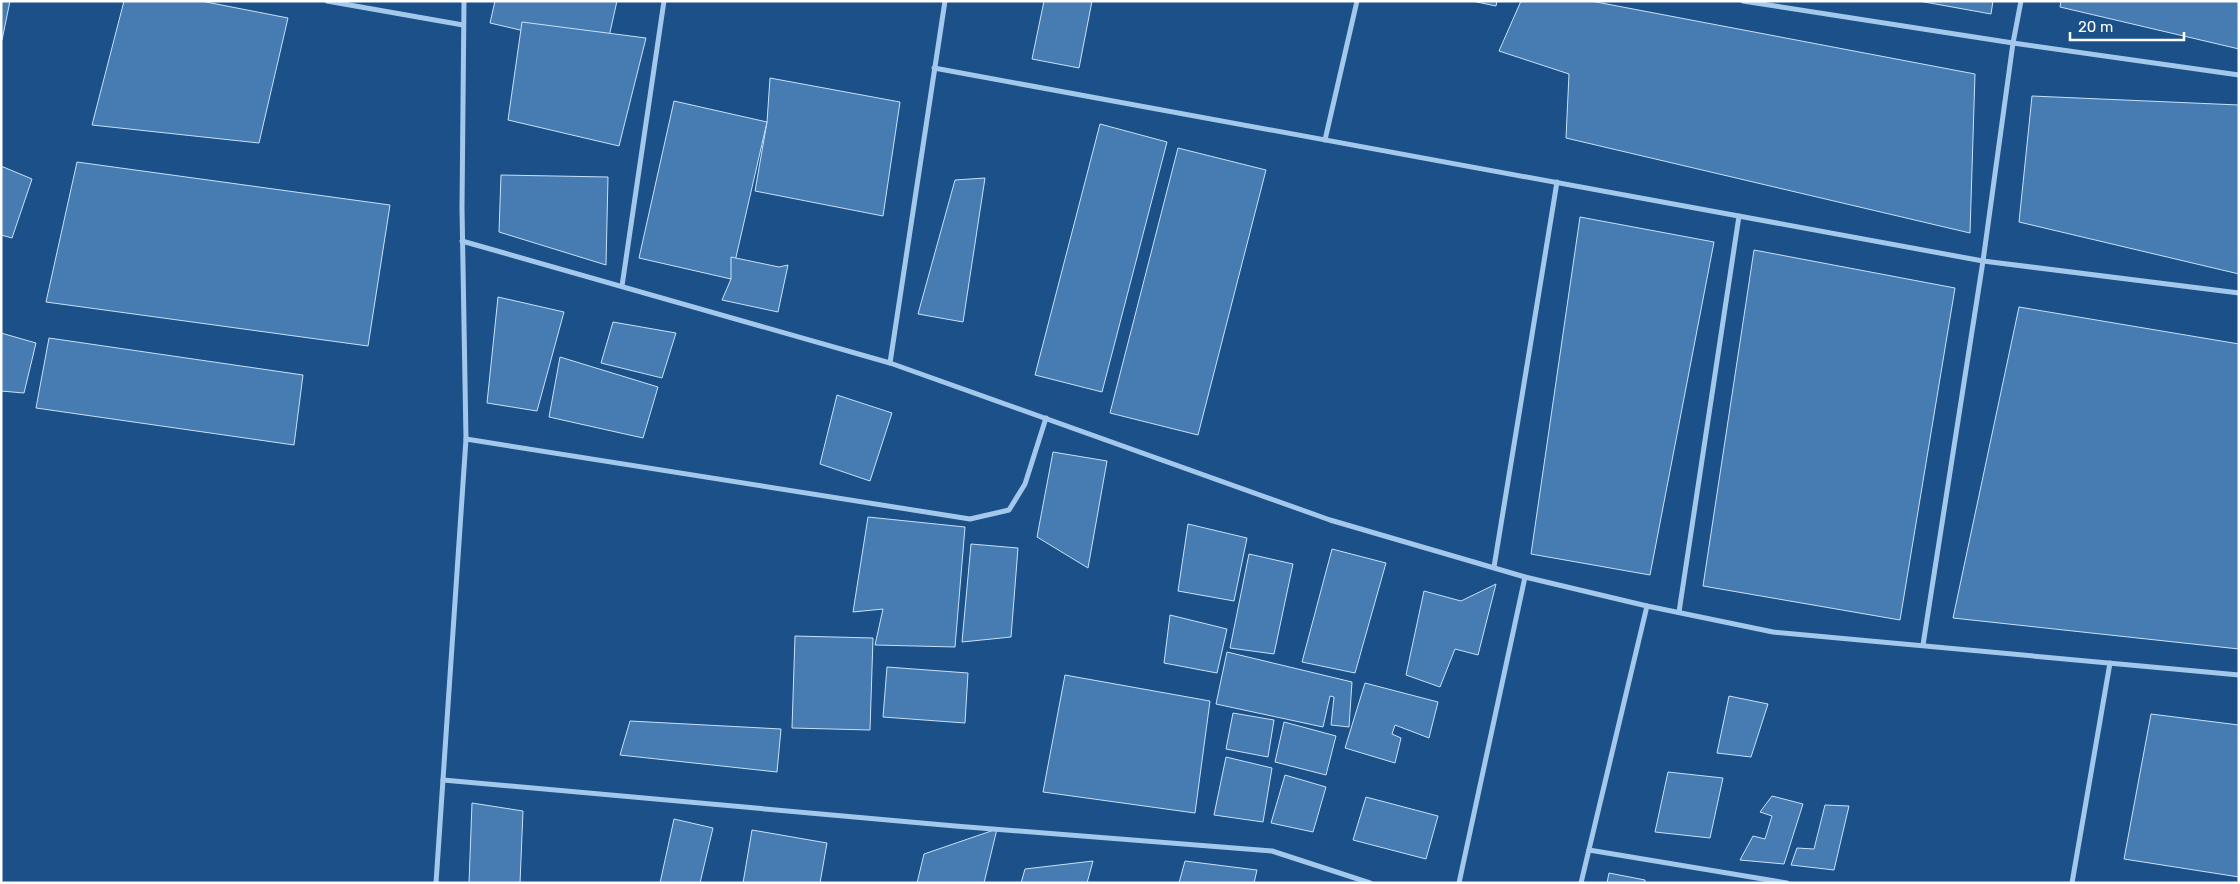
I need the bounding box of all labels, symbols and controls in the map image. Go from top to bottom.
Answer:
scale bar [2070,10,2184,42]
text: 20 m [2078,18,2113,36]

